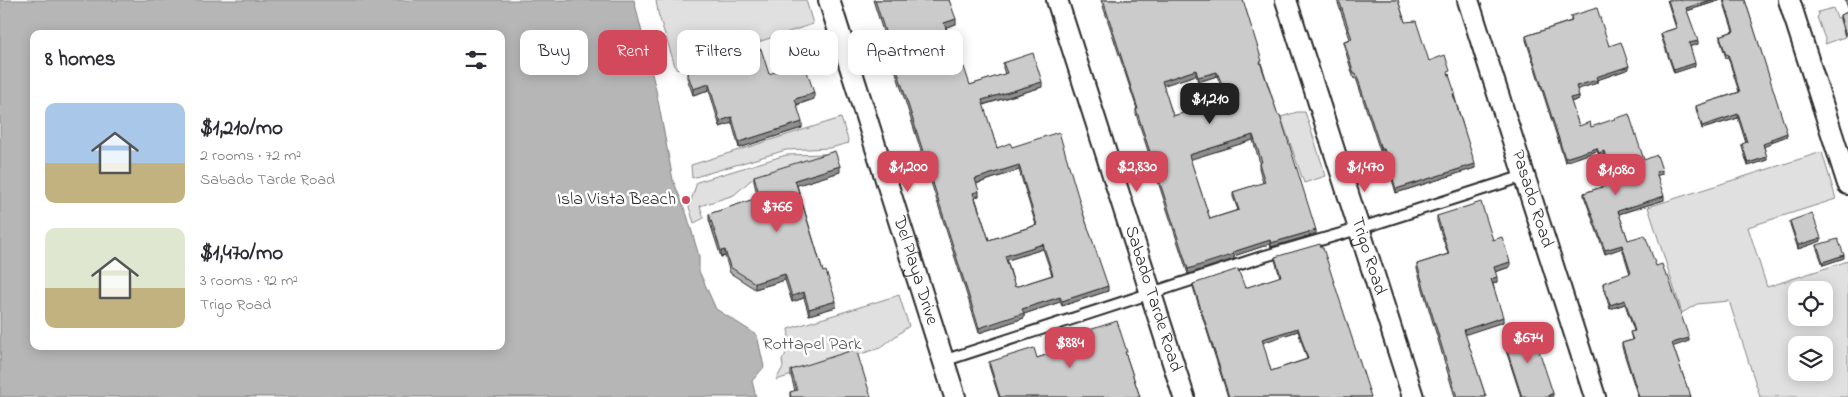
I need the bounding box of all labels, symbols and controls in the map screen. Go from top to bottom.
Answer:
chip: Buy [520,30,588,75]
chip: Rent [598,30,667,75]
chip: Filters [677,30,760,75]
chip: New [770,30,838,75]
chip: Apartment [848,30,963,75]
text: 8 homes [45,45,115,75]
icon: filters [462,46,490,74]
pin: $1,210 [1169,82,1251,125]
text: $1,210 [1191,87,1229,111]
text: $1,210/mo [200,114,283,144]
icon: home [85,123,145,183]
text: 2 rooms · 72 m² [200,144,301,168]
street label: Pasado Road [1504,147,1559,251]
pin: $1,200 [867,150,949,193]
pin: $2,830 [1096,150,1178,193]
pin: $1,470 [1324,150,1406,193]
pin: $1,080 [1575,154,1657,196]
text: $1,200 [888,155,928,179]
text: $2,830 [1117,155,1157,179]
text: $1,470 [1346,155,1384,179]
text: $1,080 [1597,158,1635,182]
text: Sabado Tarde Road [200,168,335,192]
place label: Isla Vista Beach [557,187,676,213]
pin: $766 [747,190,807,233]
marker: Isla Vista Beach [680,194,692,206]
text: $766 [762,195,792,219]
street label: Del Playa Drive [885,212,945,329]
street label: Trigo Road [1343,214,1393,298]
street label: Sabado Tarde Road [1117,223,1188,375]
text: $1,470/mo [200,239,283,269]
icon: home [85,248,145,308]
text: 3 rooms · 92 m² [200,269,298,293]
map controls [1788,281,1833,381]
button: locate [1788,281,1833,326]
text: Trigo Road [200,293,271,317]
pin: $674 [1498,322,1558,364]
pin: $884 [1040,326,1100,369]
text: $674 [1513,326,1543,350]
text: $884 [1056,331,1084,355]
park label: Rottapel Park [762,332,862,358]
button: layers [1788,336,1833,381]

